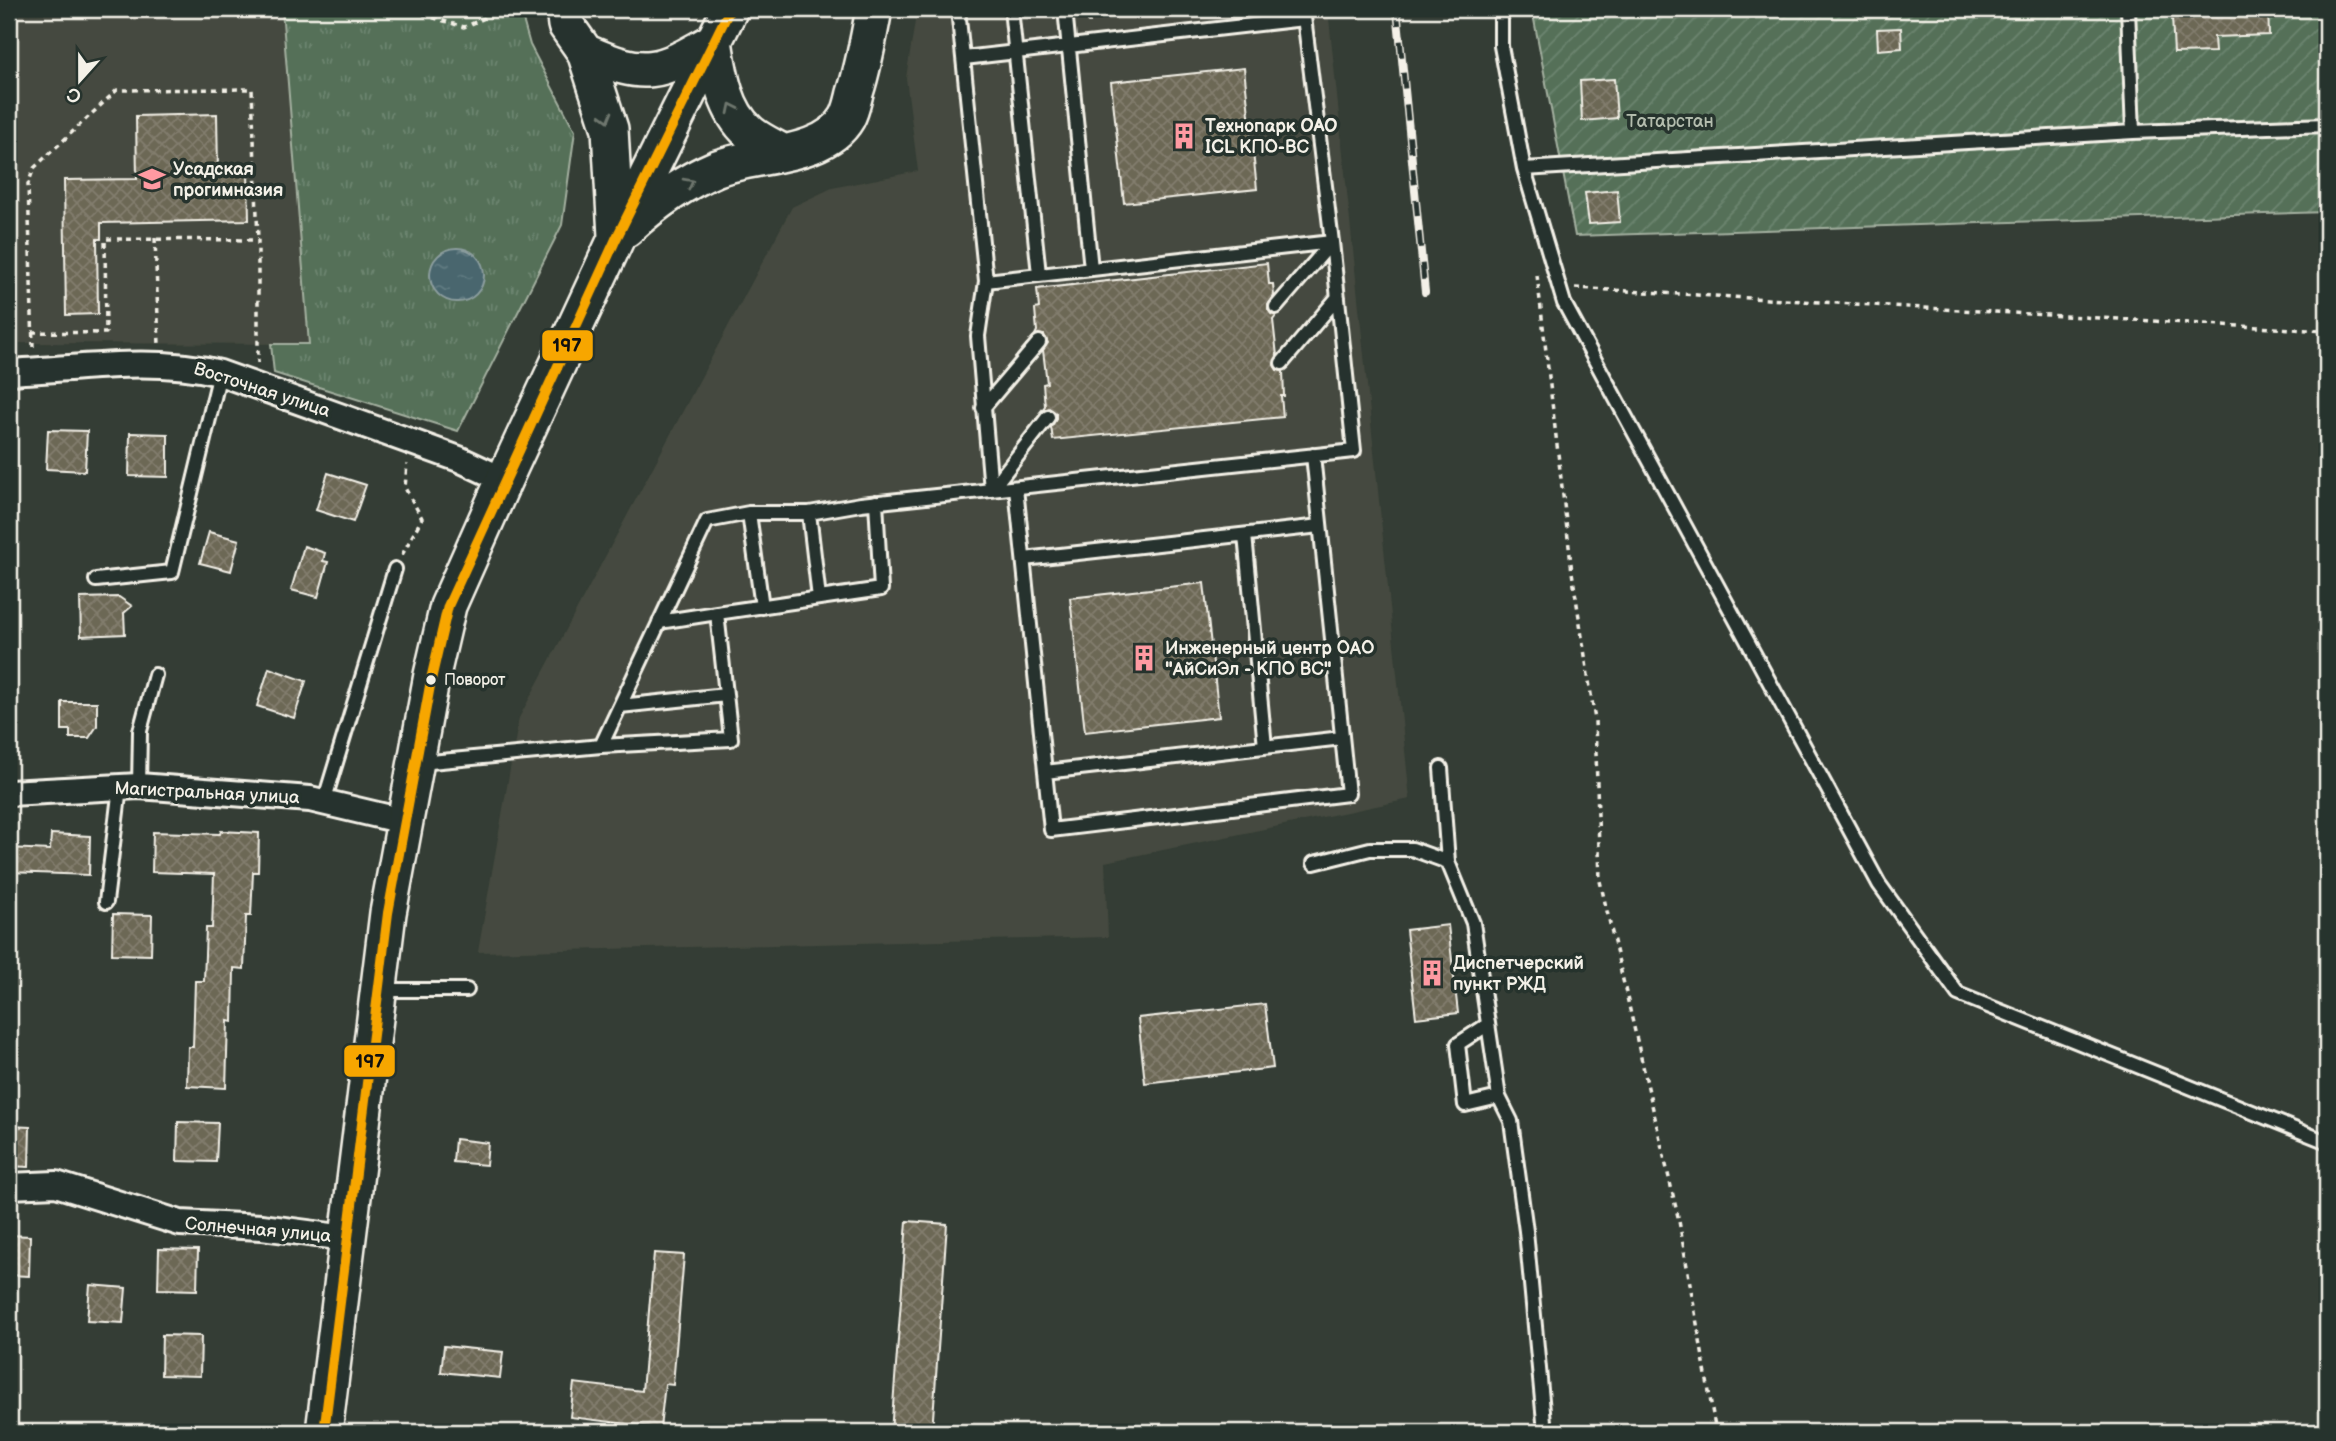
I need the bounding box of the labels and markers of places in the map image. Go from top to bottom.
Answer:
place label: Технопарк OAO ICL КПО-ВС [1205,116,1338,158]
building icon: Технопарк OAO ICL КПО-ВС [1169,121,1199,151]
place label: Усадская прогимназия [173,159,283,201]
school or university icon: Усадская прогимназия [137,164,167,194]
place label: Инженерный центр ОАО "АйСиЭл - КПО ВС" [1165,638,1374,680]
building icon: Инженерный центр ОАО "АйСиЭл - КПО ВС" [1129,643,1159,673]
place label: Поворот [444,671,506,690]
marker: Поворот [424,673,438,687]
place label: Диспетчерский пункт РЖД [1453,953,1584,995]
building icon: Диспетчерский пункт РЖД [1417,958,1447,988]

